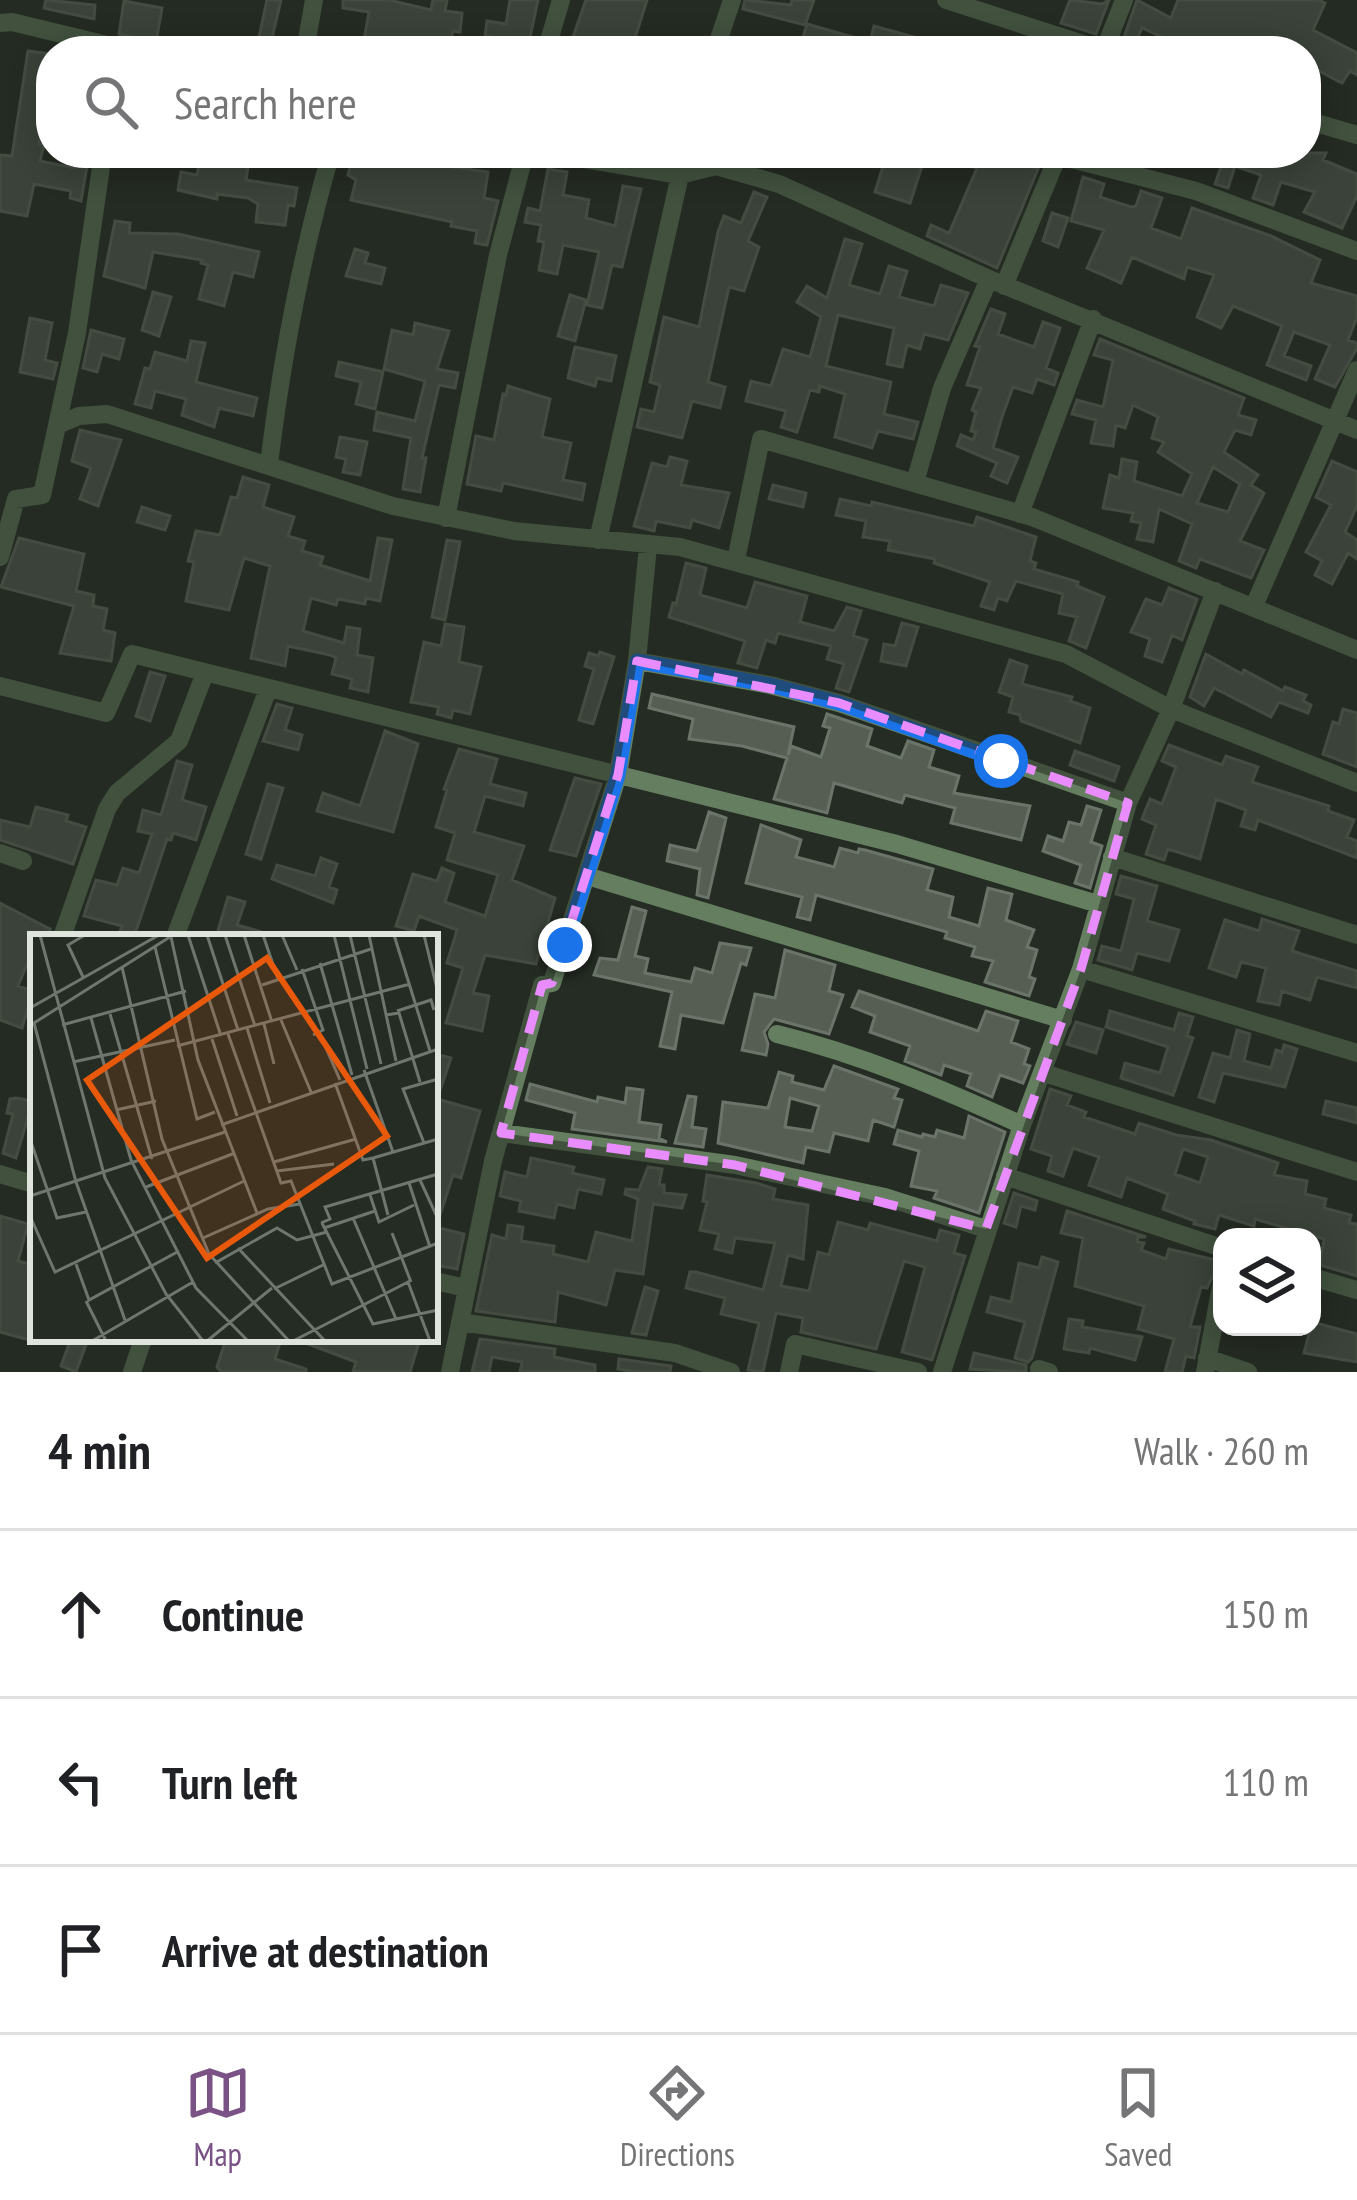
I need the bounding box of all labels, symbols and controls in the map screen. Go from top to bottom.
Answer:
search box [36,36,1321,168]
icon: search [78,69,144,135]
text: Search here [174,73,357,131]
route start [974,734,1028,788]
route end [538,918,592,972]
inset map [30,934,438,1342]
map controls [1213,1228,1321,1336]
button: layers [1213,1228,1321,1336]
text: 4 min [48,1417,151,1483]
text: Walk · 260 m [1134,1425,1309,1476]
icon: ahead [48,1581,114,1647]
text: Continue [162,1585,304,1643]
text: 150 m [1223,1588,1309,1639]
icon: left [48,1749,114,1815]
text: Turn left [162,1753,297,1811]
text: 110 m [1223,1756,1309,1807]
icon: arrive [48,1917,114,1983]
text: Arrive at destination [162,1921,489,1979]
tab: Map [185,2060,251,2175]
tab: Directions [620,2060,735,2175]
tab: Saved [1104,2060,1172,2175]

